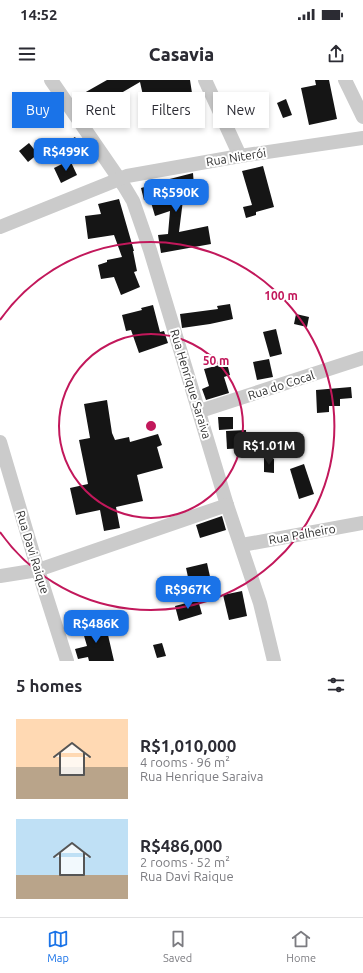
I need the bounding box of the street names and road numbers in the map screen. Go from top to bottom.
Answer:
street label: Rua Niterói [205,146,267,168]
street label: Rua Henrique Saraiva [168,328,214,440]
street label: Rua do Cocal [246,368,316,402]
street label: Rua Davi Raique [14,509,52,595]
street label: Rua Palheiro [268,522,336,546]

